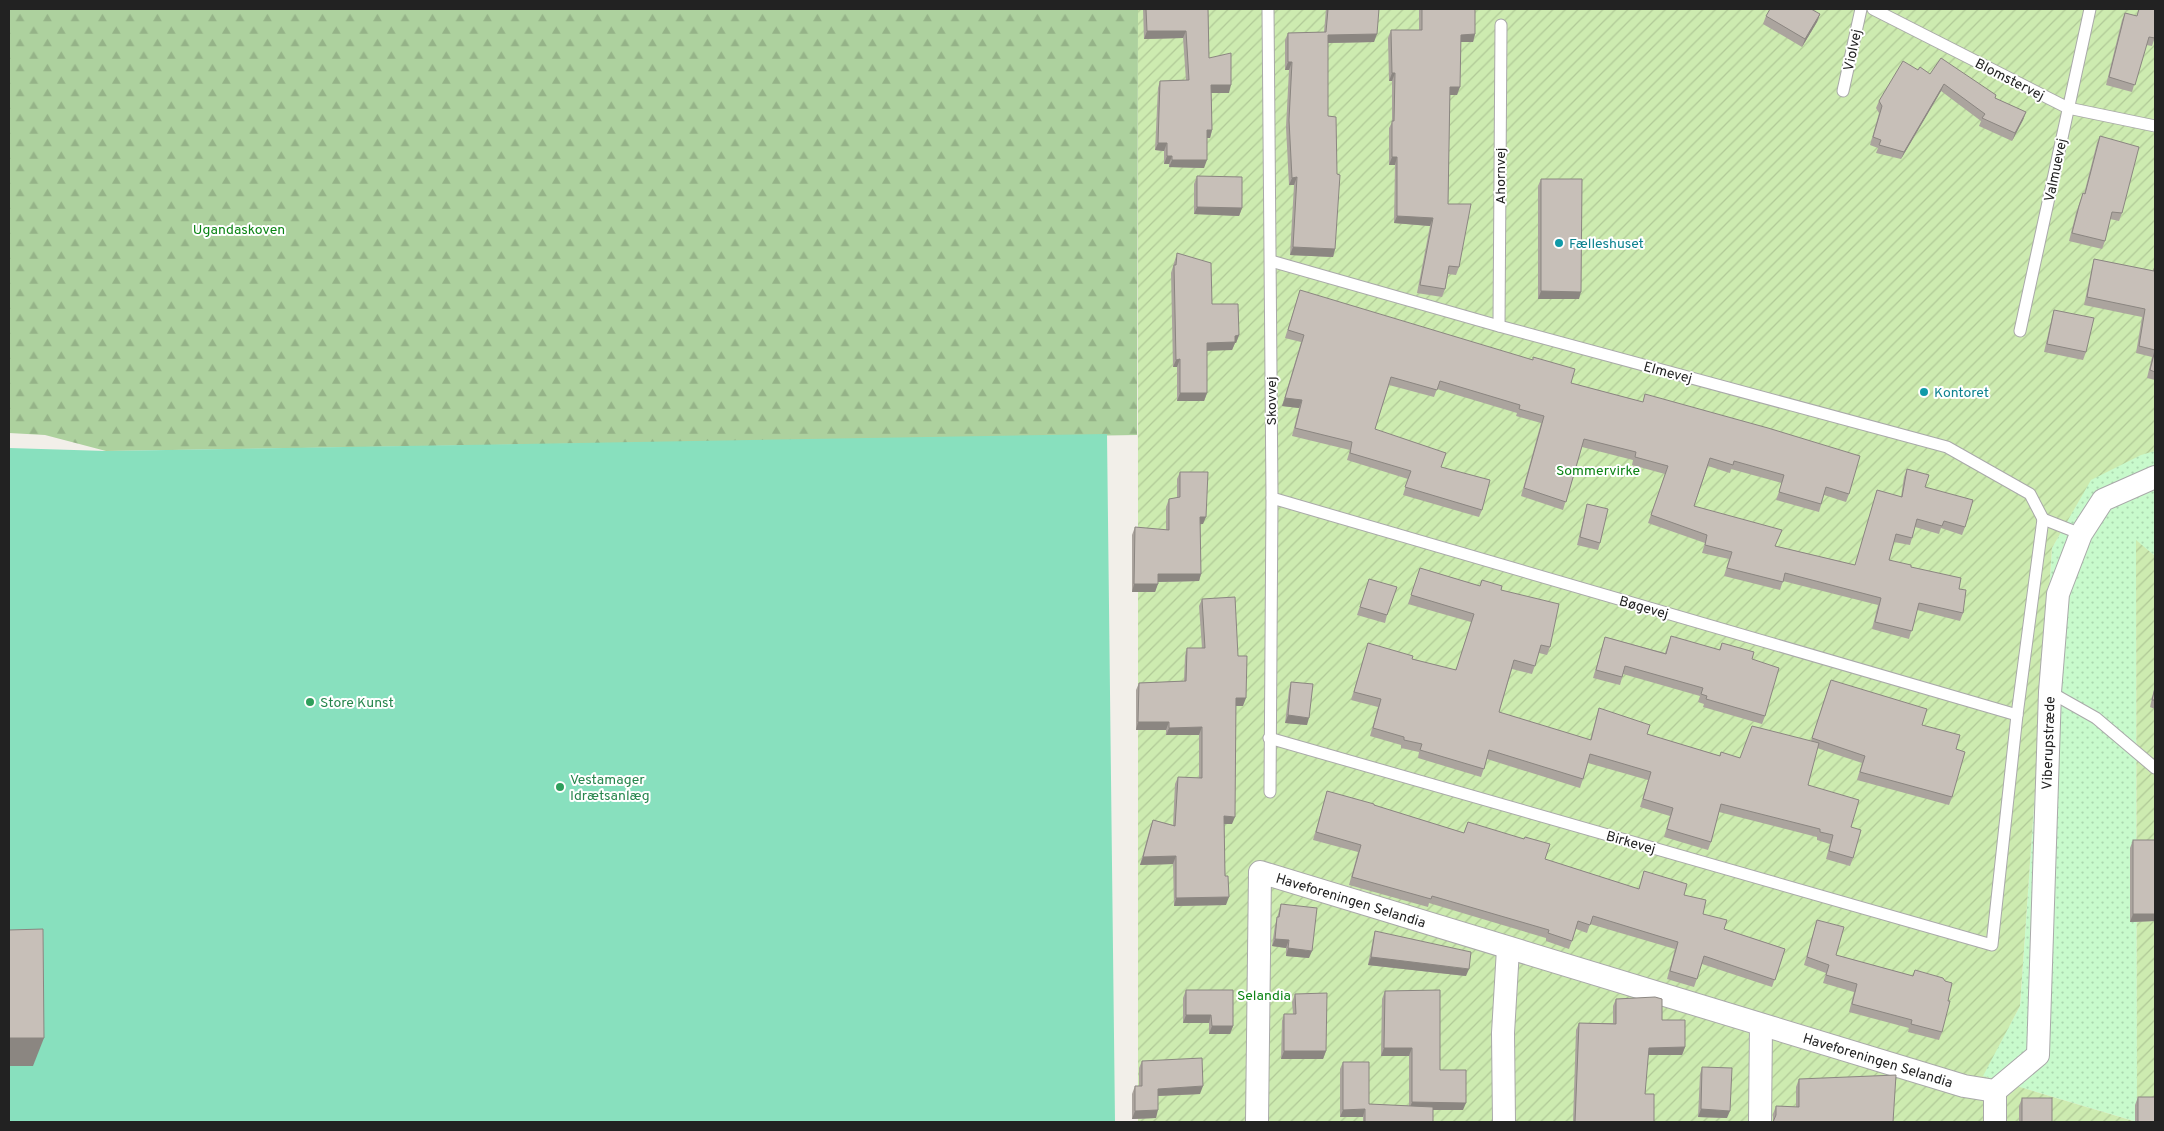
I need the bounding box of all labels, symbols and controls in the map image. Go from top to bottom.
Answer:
street label: Violvej [1841,28,1866,73]
street label: Blomstervej [1972,56,2047,105]
street label: Valmuevej [2041,137,2071,204]
street label: Ahornvej [1493,148,1510,204]
park label: Ugandaskoven [193,222,285,239]
place label: Fælleshuset [1569,236,1644,253]
marker: Fælleshuset [1553,237,1565,249]
street label: Elmevej [1641,359,1694,388]
street label: Skovvej [1264,377,1281,425]
place label: Kontoret [1934,385,1989,402]
marker: Kontoret [1918,386,1930,398]
park label: Sommervirke [1556,463,1640,480]
street label: Bøgevej [1617,593,1670,624]
place label: Store Kunst [320,695,394,712]
marker: Store Kunst [304,696,316,708]
street label: Viberupstræde [2039,696,2060,790]
place label: Vestamager Idrætsanlæg [570,772,650,805]
marker: Vestamager Idrætsanlæg [554,781,566,793]
street label: Birkevej [1604,828,1657,859]
street label: Haveforeningen Selandia [1274,871,1428,932]
park label: Selandia [1237,988,1291,1005]
street label: Haveforeningen Selandia [1801,1031,1955,1092]

